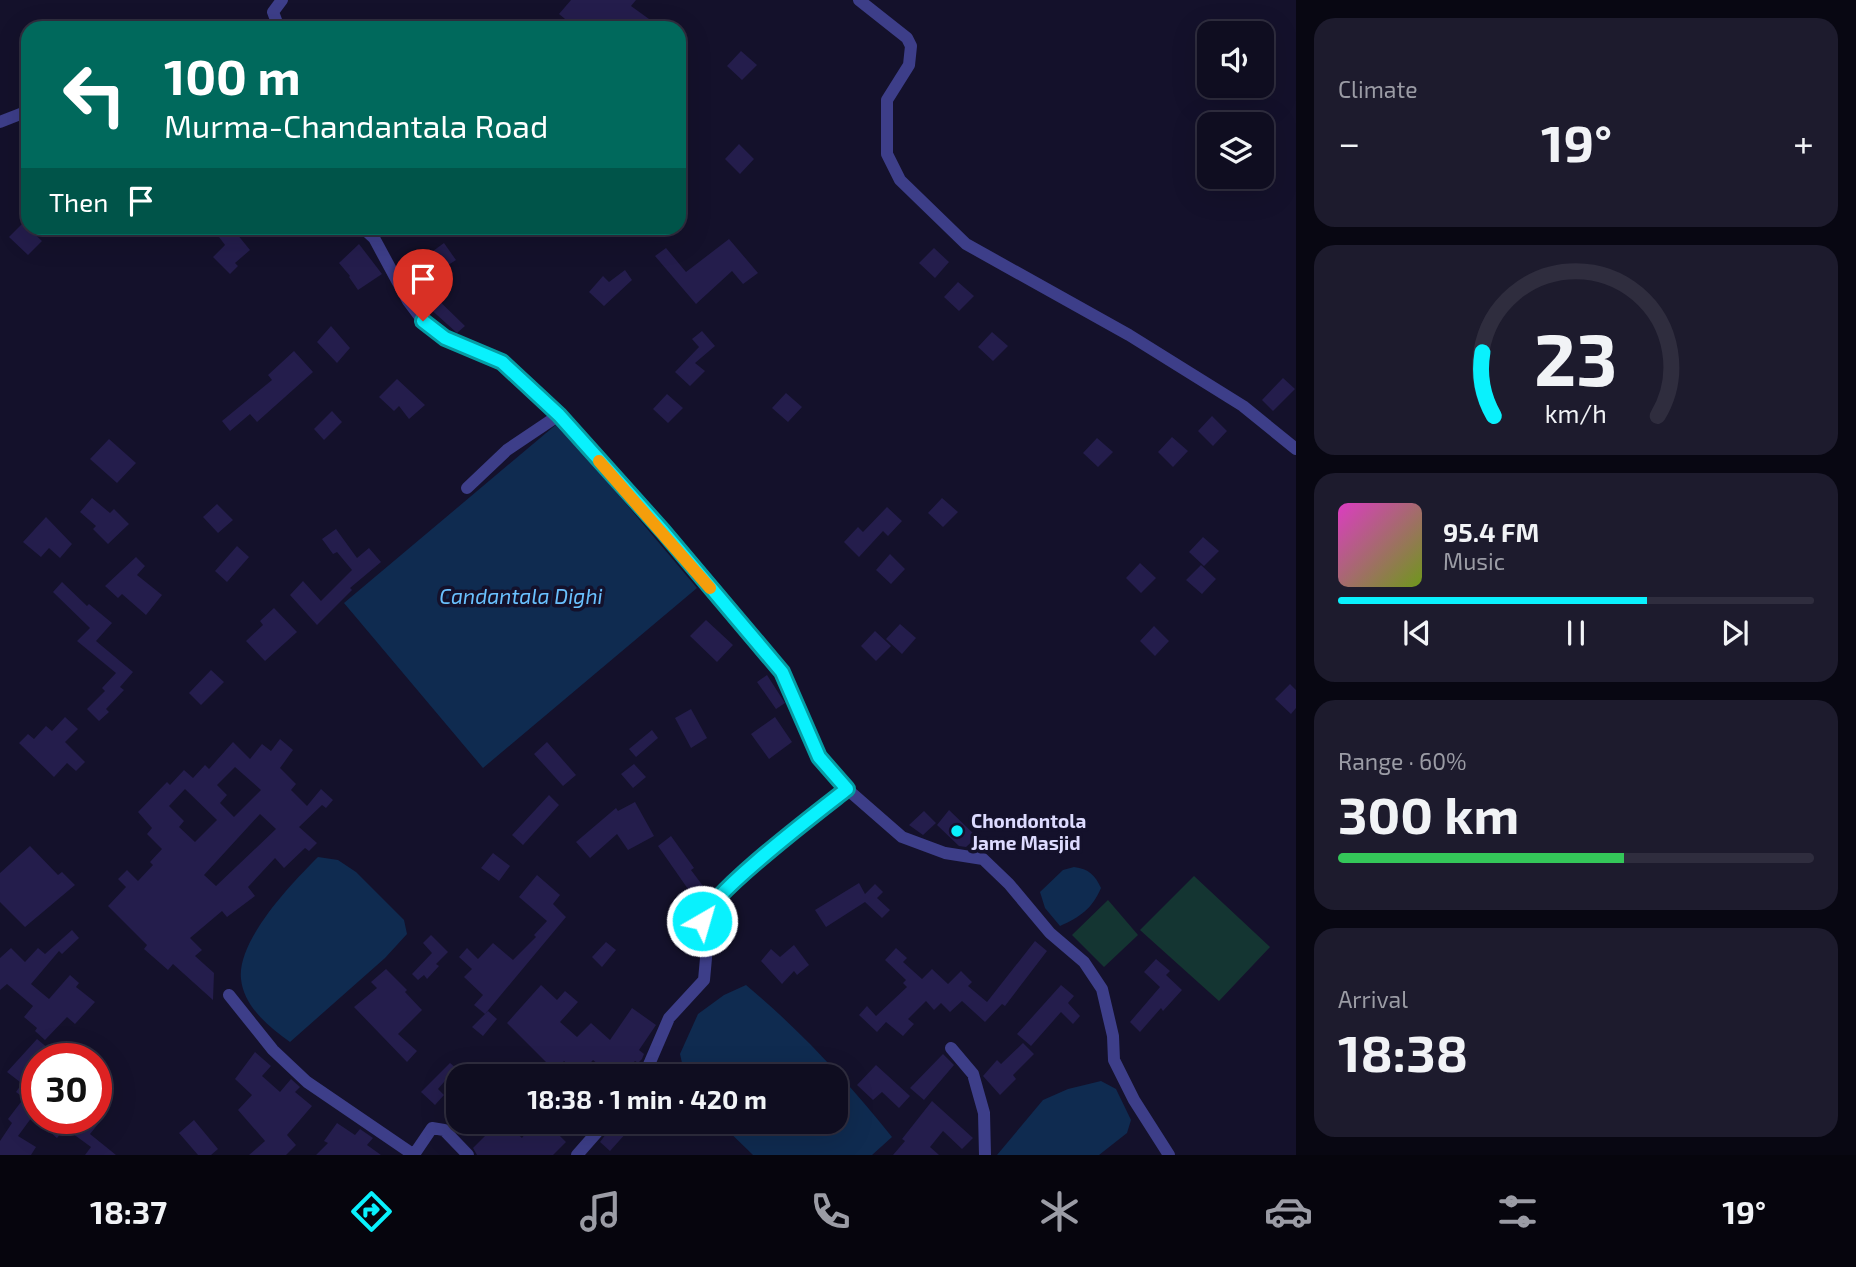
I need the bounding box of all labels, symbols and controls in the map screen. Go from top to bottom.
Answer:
map controls [1197,21,1274,189]
button: sound [1197,21,1274,98]
text: 100 m [164,46,301,105]
icon: left [49,49,140,140]
text: Climate [1338,75,1418,103]
text: Murma-Chandantala Road [164,106,548,144]
text: 19° [1541,110,1612,172]
button: layers [1197,112,1274,189]
text: − [1338,119,1360,165]
text: + [1793,119,1814,165]
icon: arrive [122,182,160,220]
text: Then [49,186,108,217]
pin [393,249,453,321]
icon: arrive [404,260,442,298]
text: 23 [1534,314,1618,402]
text: km/h [1545,398,1607,428]
text: 95.4 FM [1443,516,1539,547]
text: Music [1443,547,1505,575]
water label: Candantala Dighi [439,583,603,608]
icon: previous [1398,614,1436,652]
icon: pause [1557,614,1595,652]
icon: next [1716,614,1754,652]
text: Range · 60% [1338,747,1467,775]
text: 300 km [1338,782,1519,844]
place label: Chondontola Jame Masjid [971,809,1086,854]
marker: Chondontola Jame Masjid [949,823,965,839]
position arrow [665,884,739,958]
text: Arrival [1338,985,1408,1013]
text: 18:38 [1338,1020,1468,1082]
speed limit sign: 30 [21,1043,112,1134]
text: 18:38 · 1 min · 420 m [527,1083,767,1114]
icon: directions [347,1187,396,1236]
icon: music [576,1187,625,1236]
icon: phone [806,1187,855,1236]
icon: climate [1035,1187,1084,1236]
icon: car [1264,1187,1313,1236]
icon: filters [1493,1187,1542,1236]
text: 18:37 [90,1192,167,1230]
text: 19° [1722,1192,1766,1230]

